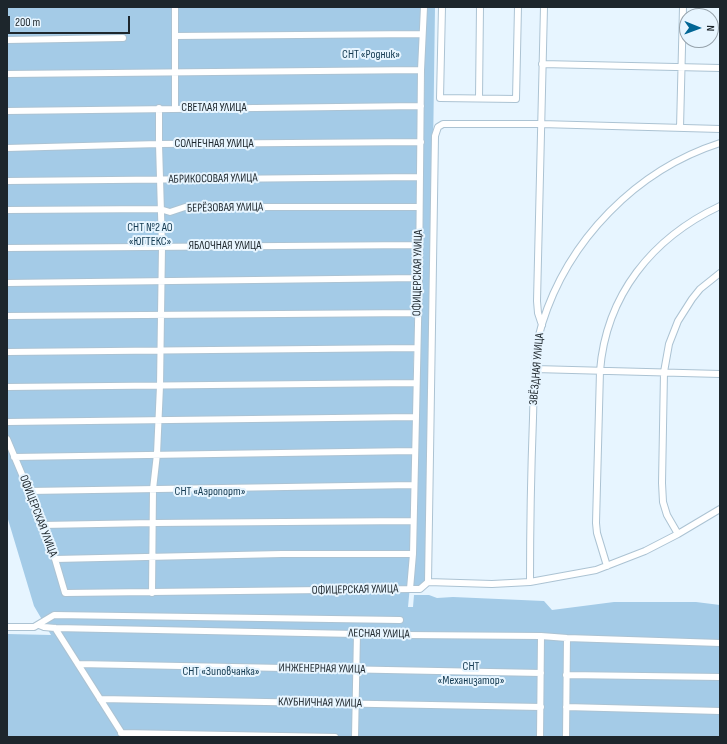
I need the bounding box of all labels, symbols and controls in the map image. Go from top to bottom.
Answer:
scale bar [10,8,132,34]
north arrow [679,8,719,48]
text: 200 m [15,15,40,30]
text: N [704,25,717,31]
park label: СНТ «Родник» [342,48,400,62]
street label: СВЕТЛАЯ УЛИЦА [181,101,247,115]
street label: СОЛНЕЧНАЯ УЛИЦА [174,137,254,151]
street label: АБРИКОСОВАЯ УЛИЦА [168,171,258,187]
street label: БЕРЁЗОВАЯ УЛИЦА [187,200,263,216]
park label: СНТ №2 АО «ЮГТЕКС» [127,221,173,249]
street label: ОФИЦЕРСКАЯ УЛИЦА [410,230,426,316]
street label: ЯБЛОЧНАЯ УЛИЦА [189,239,261,253]
street label: ЗВЁЗДНАЯ УЛИЦА [527,332,547,406]
street label: ОФИЦЕРСКАЯ УЛИЦА [16,473,60,559]
park label: СНТ «Аэропорт» [175,485,245,499]
street label: ОФИЦЕРСКАЯ УЛИЦА [312,582,398,598]
street label: ЛЕСНАЯ УЛИЦА [348,626,410,642]
park label: СНТ «Механизатор» [438,660,504,688]
street label: ИНЖЕНЕРНАЯ УЛИЦА [279,661,365,677]
park label: СНТ «Зиповчанка» [182,665,260,679]
street label: КЛУБНИЧНАЯ УЛИЦА [278,695,362,711]

